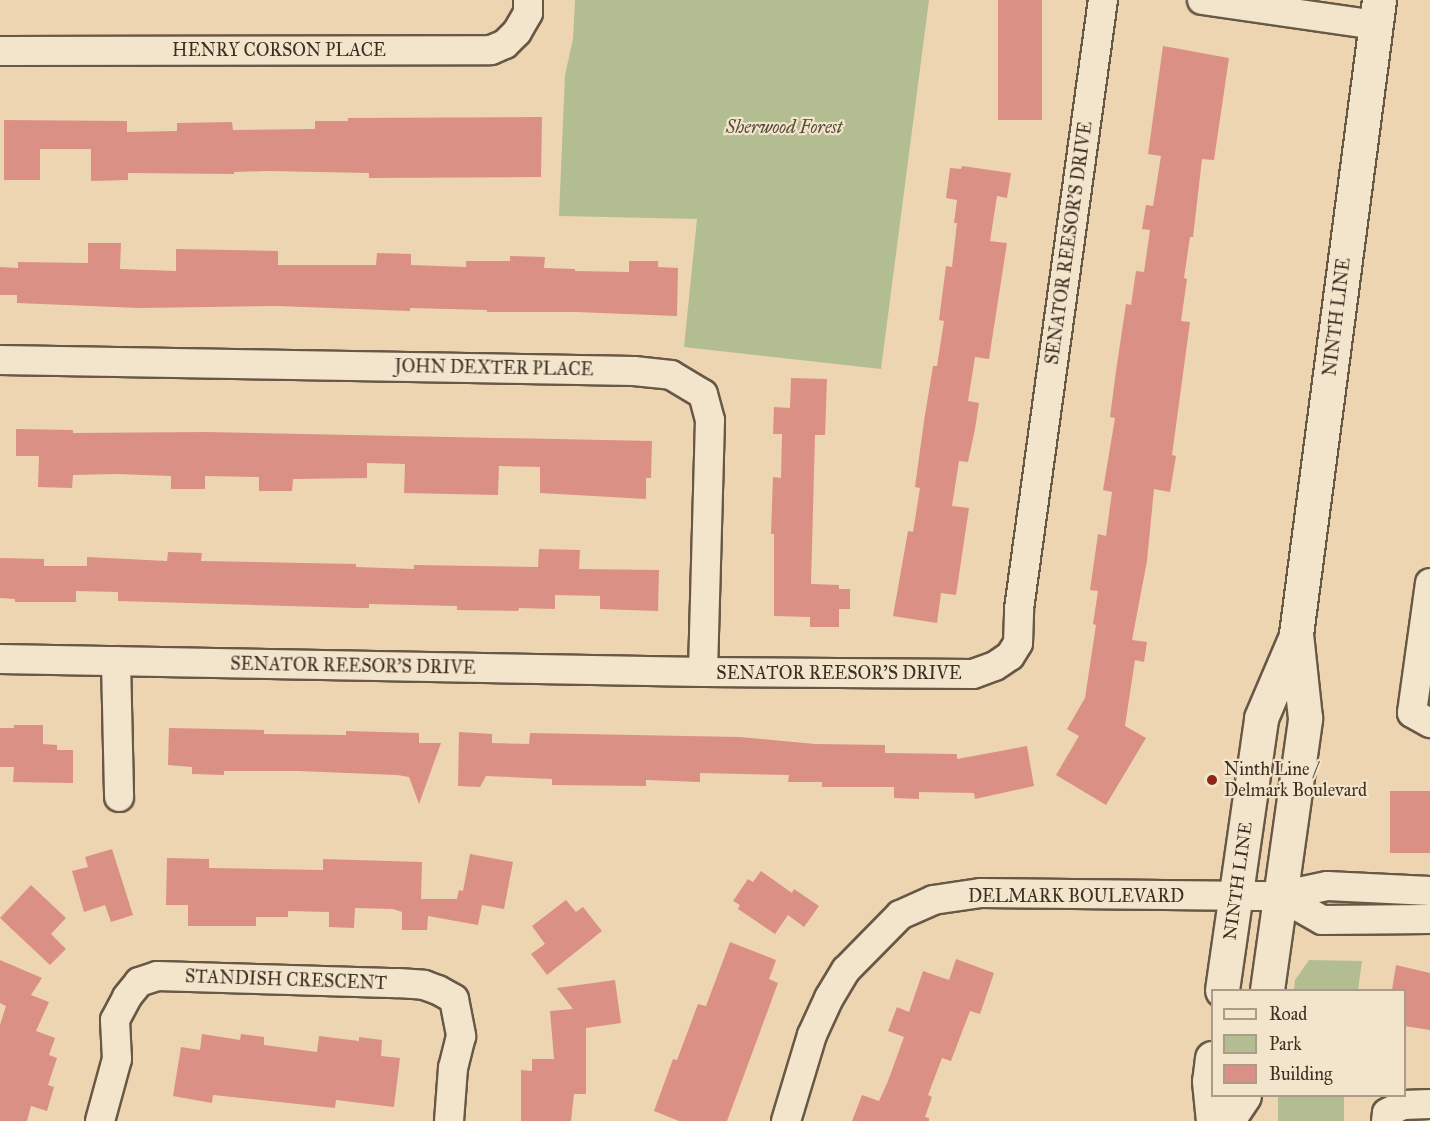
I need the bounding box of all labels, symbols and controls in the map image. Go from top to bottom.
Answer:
street label: HENRY CORSON PLACE [172,39,386,61]
park label: Sherwood Forest [726,116,842,138]
street label: SENATOR REESOR'S DRIVE [1041,120,1097,366]
street label: NINTH LINE [1319,257,1355,377]
street label: JOHN DEXTER PLACE [394,355,594,381]
street label: SENATOR REESOR'S DRIVE [230,653,476,679]
street label: SENATOR REESOR'S DRIVE [716,662,962,684]
place label: Ninth Line / Delmark Boulevard [1224,759,1367,802]
marker: Ninth Line / Delmark Boulevard [1205,773,1219,787]
street label: NINTH LINE [1219,820,1257,942]
street label: DELMARK BOULEVARD [968,885,1184,907]
street label: STANDISH CRESCENT [185,966,387,994]
legend [1211,989,1406,1097]
text: Road [1269,1003,1307,1025]
text: Park [1269,1033,1302,1055]
text: Building [1269,1063,1332,1085]

